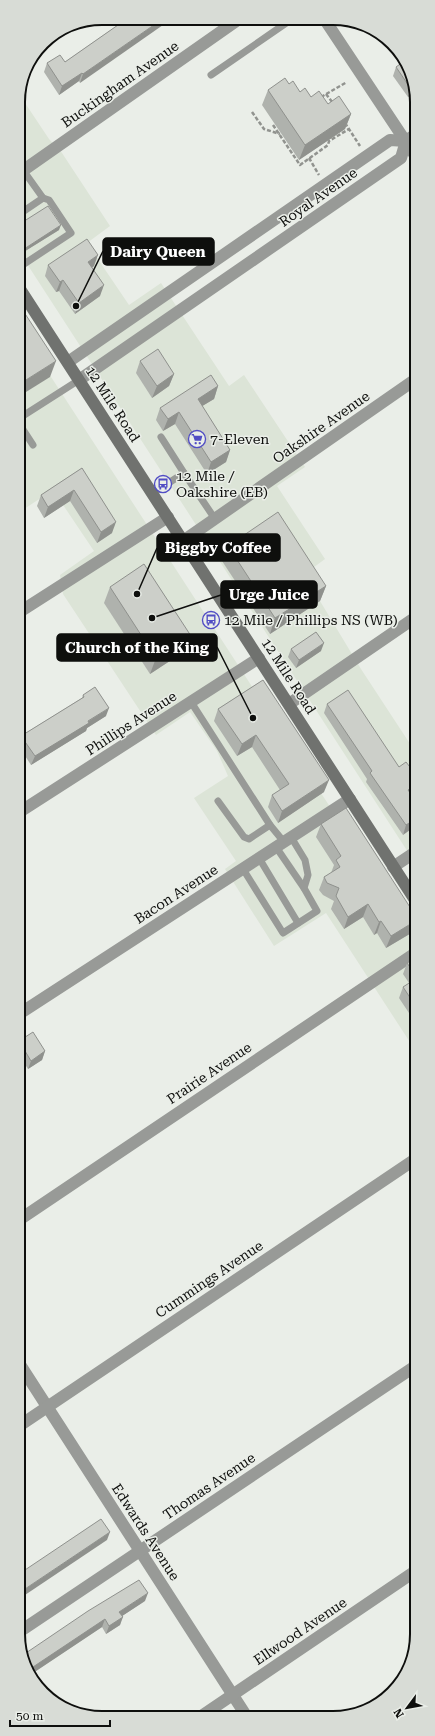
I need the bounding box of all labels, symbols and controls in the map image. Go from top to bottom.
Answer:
street label: Buckingham Avenue [58,37,182,130]
street label: Royal Avenue [276,164,360,230]
callout: Dairy Queen [103,238,214,265]
text: Dairy Queen [110,243,206,261]
street label: 12 Mile Road [83,363,143,445]
street label: Oakshire Avenue [269,387,373,466]
supermarket icon: 7-Eleven [187,429,207,449]
place label: 7-Eleven [210,431,269,447]
place label: 12 Mile / Oakshire (EB) [176,468,268,500]
bus stop icon: 12 Mile / Oakshire (EB) [153,474,173,494]
callout: Biggby Coffee [157,534,280,561]
text: Biggby Coffee [165,539,271,557]
callout: Urge Juice [221,581,317,608]
text: Urge Juice [229,586,310,604]
bus stop icon: 12 Mile / Phillips NS (WB) [201,610,221,630]
place label: 12 Mile / Phillips NS (WB) [224,612,397,628]
callout: Church of the King [57,634,217,661]
street label: 12 Mile Road [259,635,319,717]
text: Church of the King [65,639,210,657]
street label: Phillips Avenue [83,688,180,758]
street label: Bacon Avenue [131,861,221,927]
street label: Prairie Avenue [164,1039,254,1107]
street label: Cummings Avenue [152,1237,266,1321]
street label: Thomas Avenue [160,1449,258,1523]
street label: Edwards Avenue [109,1481,183,1584]
street label: Ellwood Avenue [250,1594,350,1668]
north arrow [387,1688,427,1728]
scale bar [10,1702,110,1728]
text: N [391,1706,407,1720]
text: 50 m [16,1709,43,1723]

